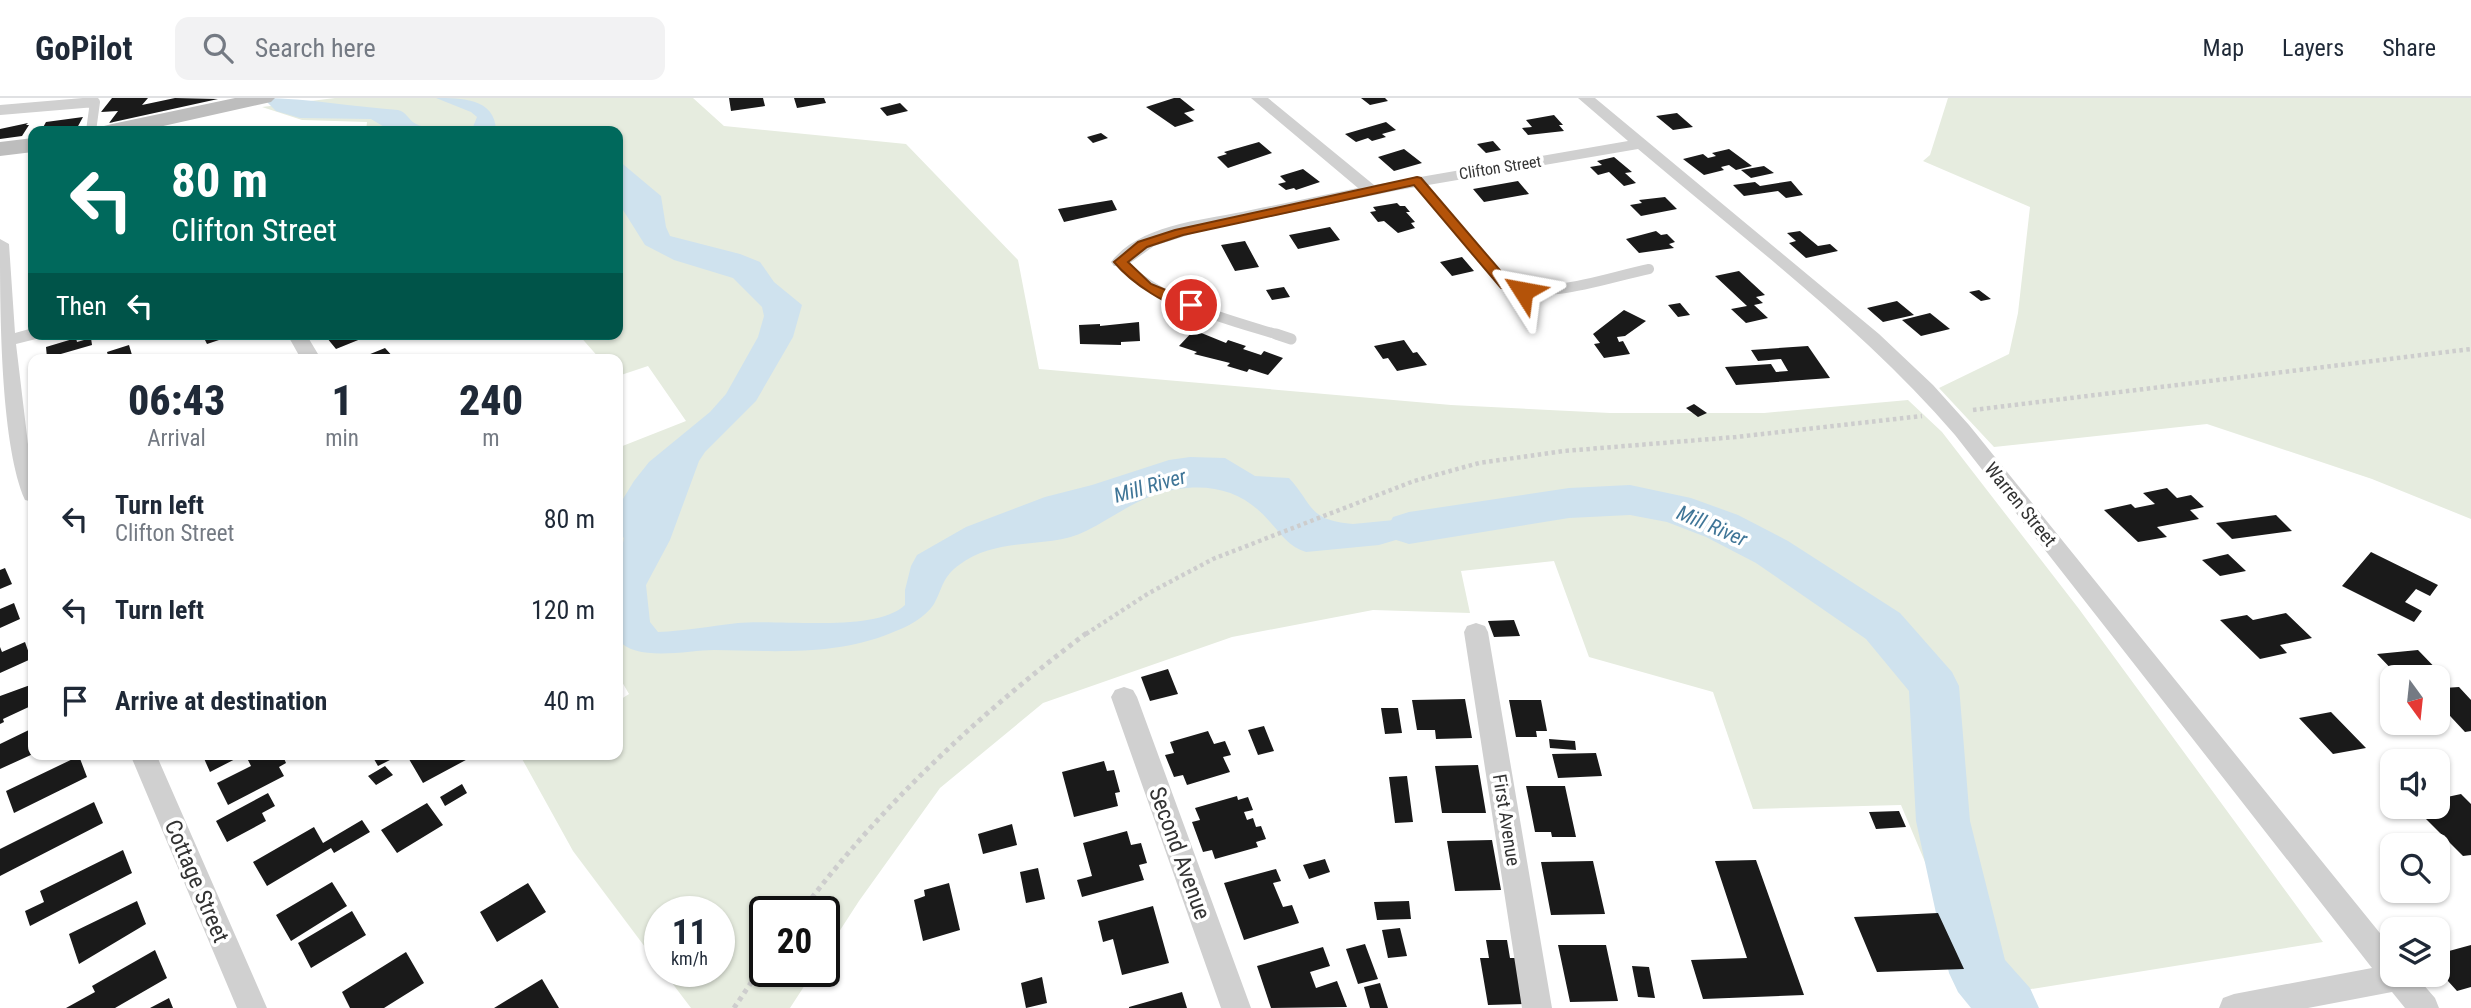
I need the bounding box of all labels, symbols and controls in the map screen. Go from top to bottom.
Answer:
search box [175,17,665,80]
text: GoPilot [35,29,133,68]
icon: search [199,29,237,67]
text: Search here [255,33,376,63]
text: Map [2203,34,2244,62]
text: Layers [2282,34,2344,62]
text: Share [2382,34,2436,62]
text: 80 m [171,152,268,209]
street label: Clifton Street [1458,152,1543,183]
icon: left [56,154,147,245]
text: Clifton Street [171,211,337,249]
position arrow [1486,254,1560,328]
pin [1161,275,1221,335]
icon: arrive [1172,286,1210,324]
icon: left [121,287,159,325]
text: Then [56,291,107,321]
text: 06:43 [128,376,225,425]
text: 1 [331,376,353,425]
text: 240 [459,376,523,425]
text: Arrival [147,425,206,452]
text: min [325,425,359,452]
text: m [482,425,500,452]
street label: Warren Street [1980,458,2062,551]
water label: Mill River [1111,464,1190,508]
text: Turn left [115,490,204,520]
icon: left [56,500,94,538]
water label: Mill River [1673,500,1751,552]
text: 80 m [544,504,595,534]
text: Clifton Street [115,520,234,547]
icon: left [56,591,94,629]
text: Turn left [115,595,204,625]
text: 120 m [531,595,595,625]
north arrow [2380,665,2450,735]
map controls [2380,665,2450,987]
icon: arrive [56,682,94,720]
text: Arrive at destination [115,686,327,716]
text: 40 m [544,686,595,716]
button: sound [2380,749,2450,819]
street label: First Avenue [1488,773,1525,868]
street label: Second Avenue [1143,783,1216,923]
street label: Cottage Street [159,816,234,947]
button: search [2380,833,2450,903]
speed limit sign: 20 [749,896,840,987]
text: 11 [672,912,707,953]
button: layers [2380,917,2450,987]
text: km/h [671,948,708,969]

